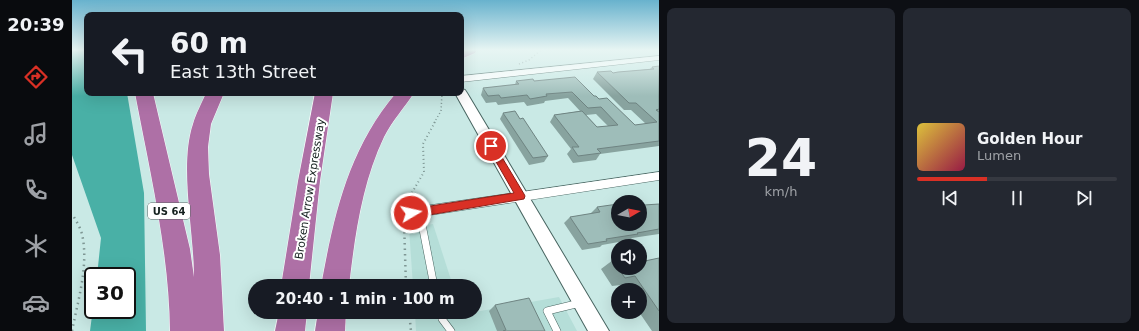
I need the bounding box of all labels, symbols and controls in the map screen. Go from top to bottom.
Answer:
text: 20:39 [7,14,65,35]
text: 60 m [170,27,248,60]
icon: left [104,28,156,80]
text: East 13th Street [170,61,316,82]
icon: directions [22,63,50,91]
street label: Broken Arrow Expressway [292,117,328,260]
icon: music [22,120,50,148]
text: 24 [745,128,817,188]
pin [474,129,508,163]
text: Golden Hour [977,130,1083,148]
icon: arrive [480,135,502,157]
text: Lumen [977,148,1021,163]
icon: phone [22,176,50,204]
text: km/h [765,184,797,199]
icon: previous [939,187,961,209]
icon: pause [1006,187,1028,209]
icon: next [1073,187,1095,209]
position arrow [390,192,432,234]
north arrow [611,195,647,231]
map controls [611,195,647,319]
road number: US 64 [148,203,190,219]
icon: climate [22,232,50,260]
button: sound [611,239,647,275]
speed limit sign: 30 [84,267,136,319]
button: + [611,283,647,319]
icon: car [22,289,50,317]
text: 20:40 · 1 min · 100 m [275,290,455,308]

